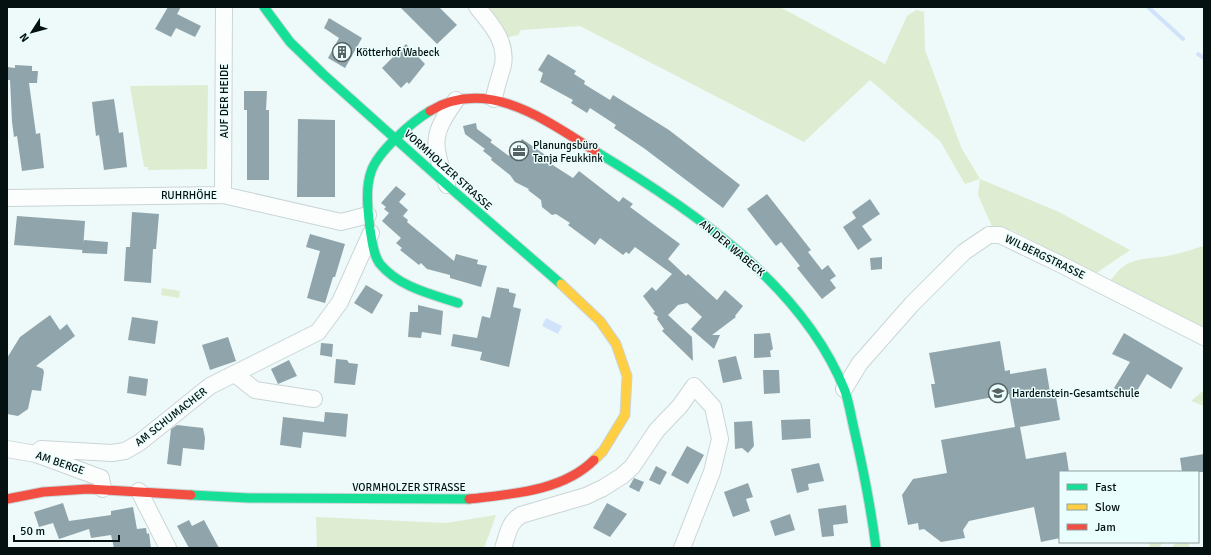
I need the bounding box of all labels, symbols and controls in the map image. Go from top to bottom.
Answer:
north arrow [12,12,52,52]
text: N [17,31,32,45]
building icon: Kötterhof Wabeck [331,41,353,63]
place label: Kötterhof Wabeck [356,46,440,59]
street label: AUF DER HEIDE [218,64,231,138]
street label: VORMHOLZER STRASSE [401,127,495,213]
place label: Planungsbüro Tanja Feukkink [533,139,603,165]
office icon: Planungsbüro Tanja Feukkink [508,140,530,162]
street label: RUHRHÖHE [161,188,217,202]
street label: AN DER WABECK [697,217,767,279]
street label: WILBERGSTRASSE [1003,232,1087,282]
school or university icon: Hardenstein-Gesamtschule [987,382,1009,404]
street label: AM SCHUMACHER [132,385,210,449]
place label: Hardenstein-Gesamtschule [1012,387,1139,400]
street label: AM BERGE [34,449,86,477]
legend [1059,471,1199,543]
text: Fast [1095,480,1116,495]
street label: VORMHOLZER STRASSE [352,481,466,494]
text: Slow [1095,500,1120,515]
scale bar [14,517,119,543]
text: Jam [1095,520,1116,535]
text: 50 m [20,524,45,539]

